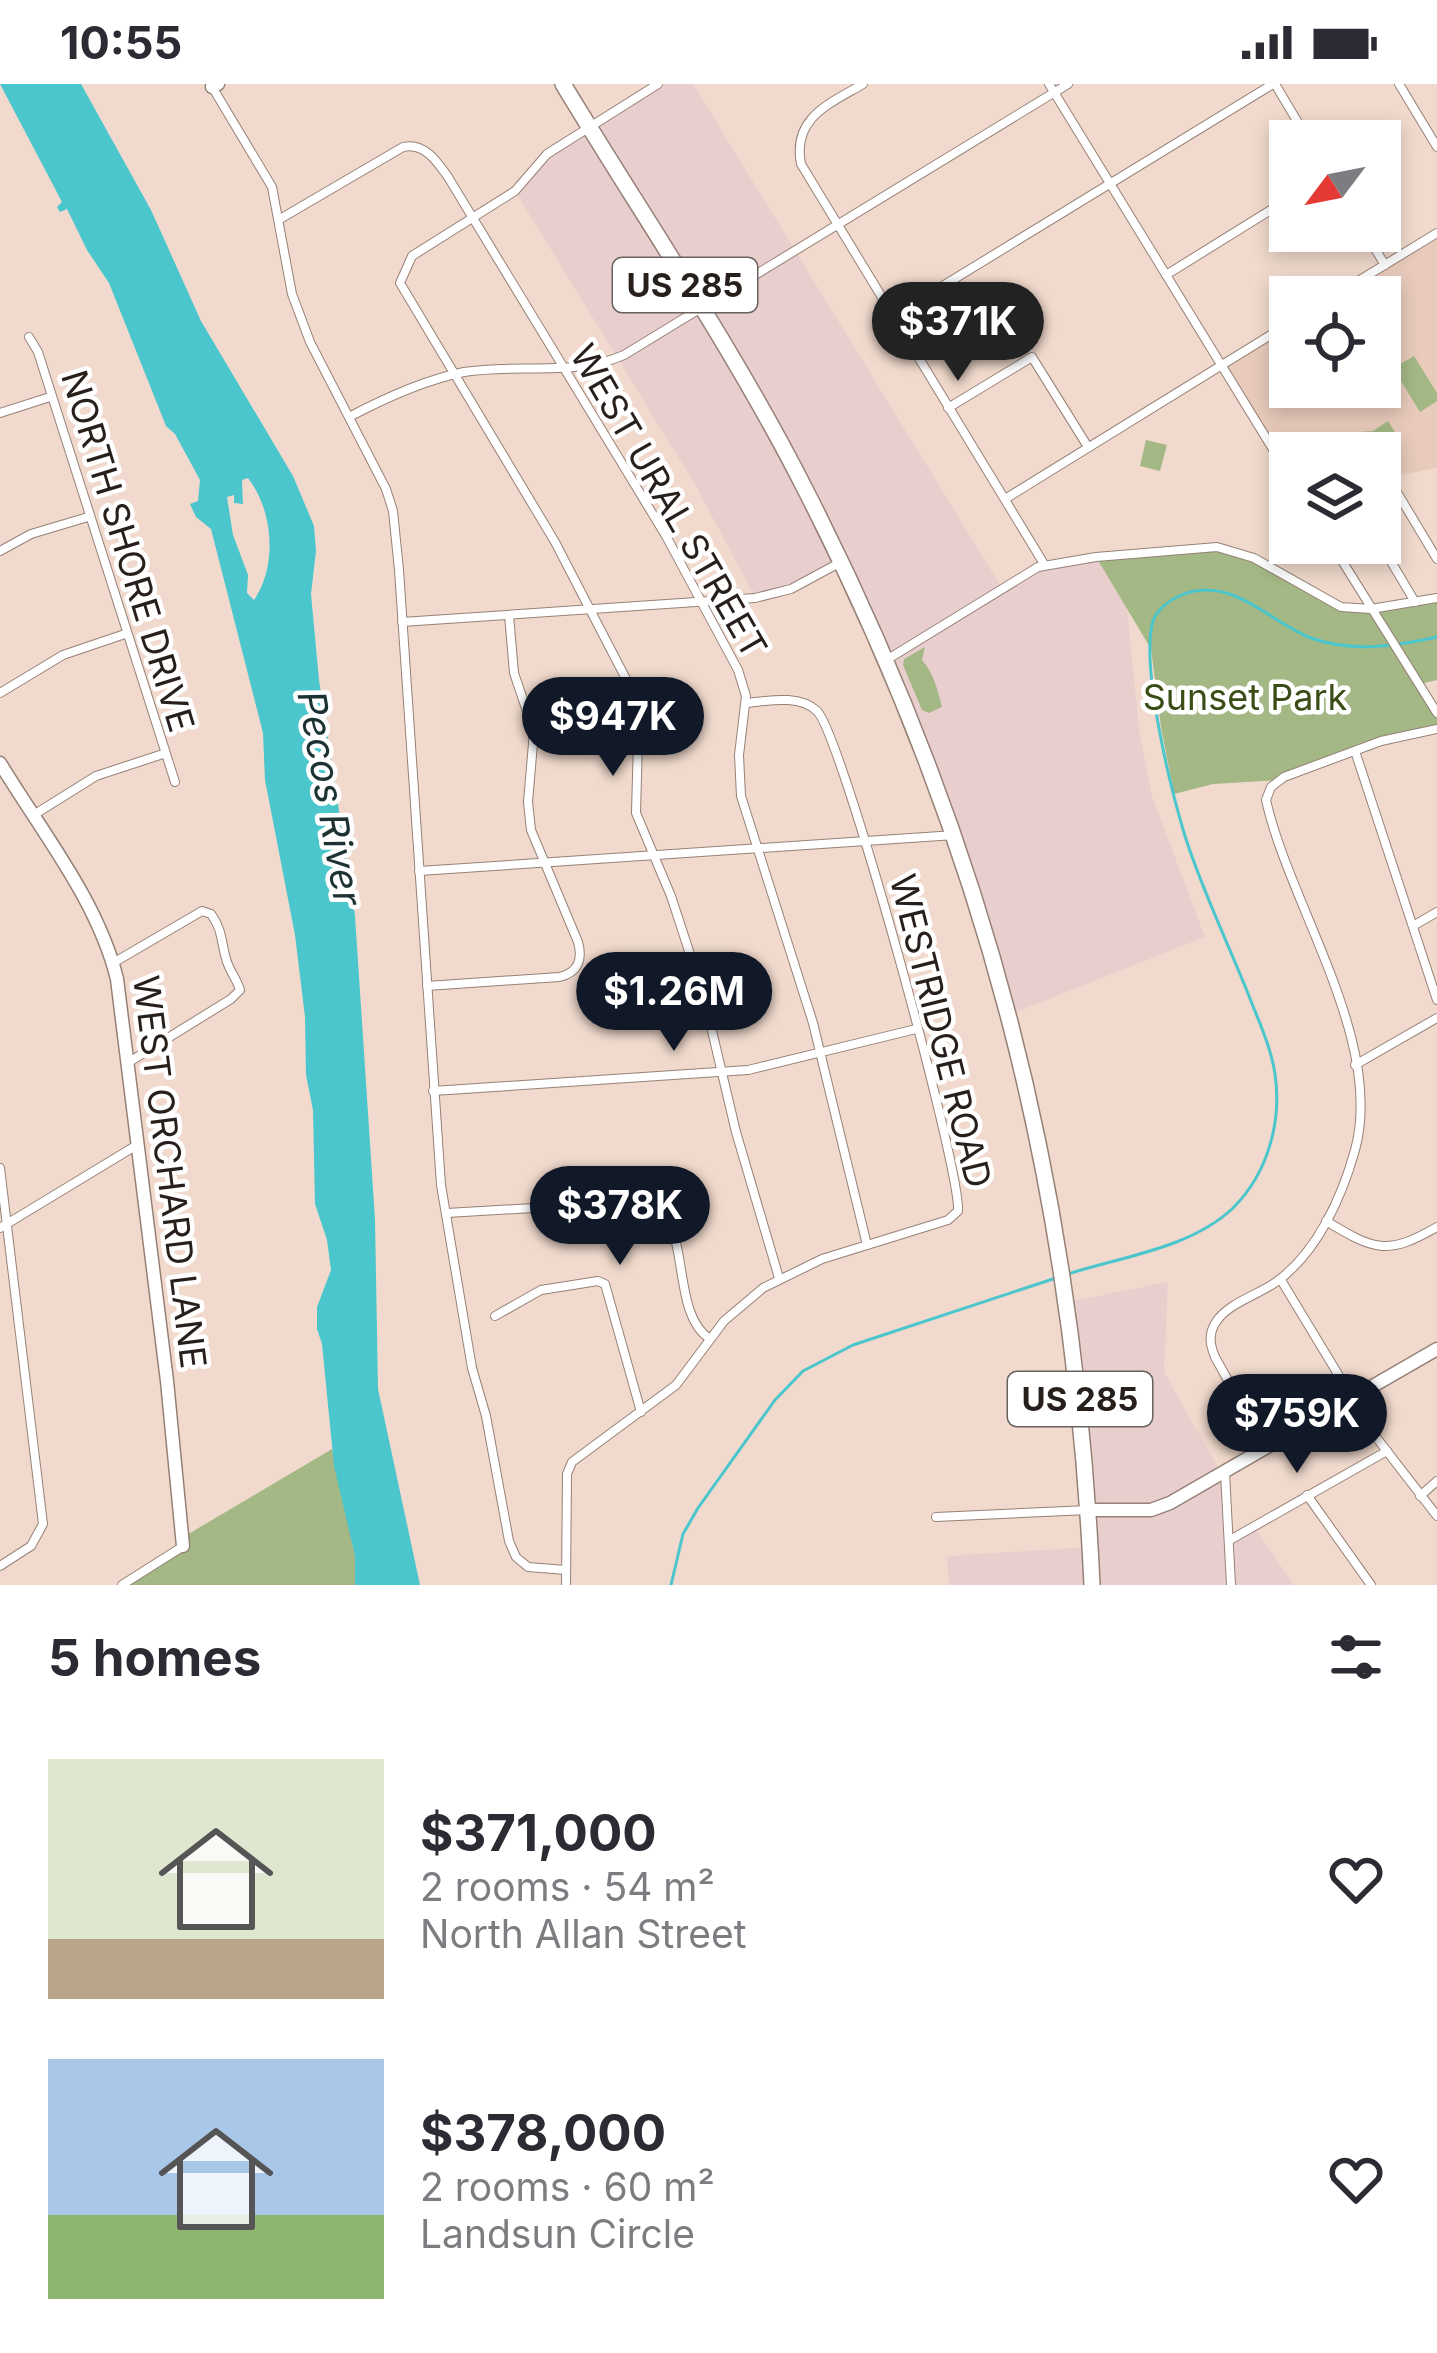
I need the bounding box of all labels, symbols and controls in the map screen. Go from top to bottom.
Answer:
text: 10:55 [60,15,182,70]
north arrow [1269,120,1401,252]
map controls [1269,120,1401,564]
road number: US 285 [613,258,757,312]
button: locate [1269,276,1401,408]
pin: $371K [874,282,1042,384]
text: $371K [899,297,1017,344]
street label: WEST URAL STREET [561,336,777,666]
street label: NORTH SHORE DRIVE [52,365,204,737]
button: layers [1269,432,1401,564]
park label: Sunset Park [1143,675,1348,719]
pin: $947K [529,677,697,779]
water label: Pecos River [288,687,373,910]
text: $947K [549,692,677,739]
street label: WESTRIDGE ROAD [881,870,1001,1192]
pin: $1.26M [576,952,772,1054]
text: $1.26M [603,967,745,1014]
street label: WEST ORCHARD LANE [124,973,216,1371]
pin: $378K [536,1166,704,1268]
text: $378K [557,1181,683,1228]
road number: US 285 [1008,1372,1152,1426]
pin: $759K [1213,1374,1381,1476]
text: $759K [1234,1389,1360,1436]
icon: filters [1323,1624,1389,1690]
text: 5 homes [48,1627,261,1688]
text: $371,000 [420,1802,657,1863]
icon: home [144,1807,288,1951]
icon: heart [1323,1846,1389,1912]
text: 2 rooms · 54 m² [420,1863,715,1910]
text: North Allan Street [420,1910,747,1957]
text: $378,000 [420,2102,666,2163]
icon: home [144,2107,288,2251]
icon: heart [1323,2146,1389,2212]
text: 2 rooms · 60 m² [420,2163,715,2210]
text: Landsun Circle [420,2210,695,2257]

